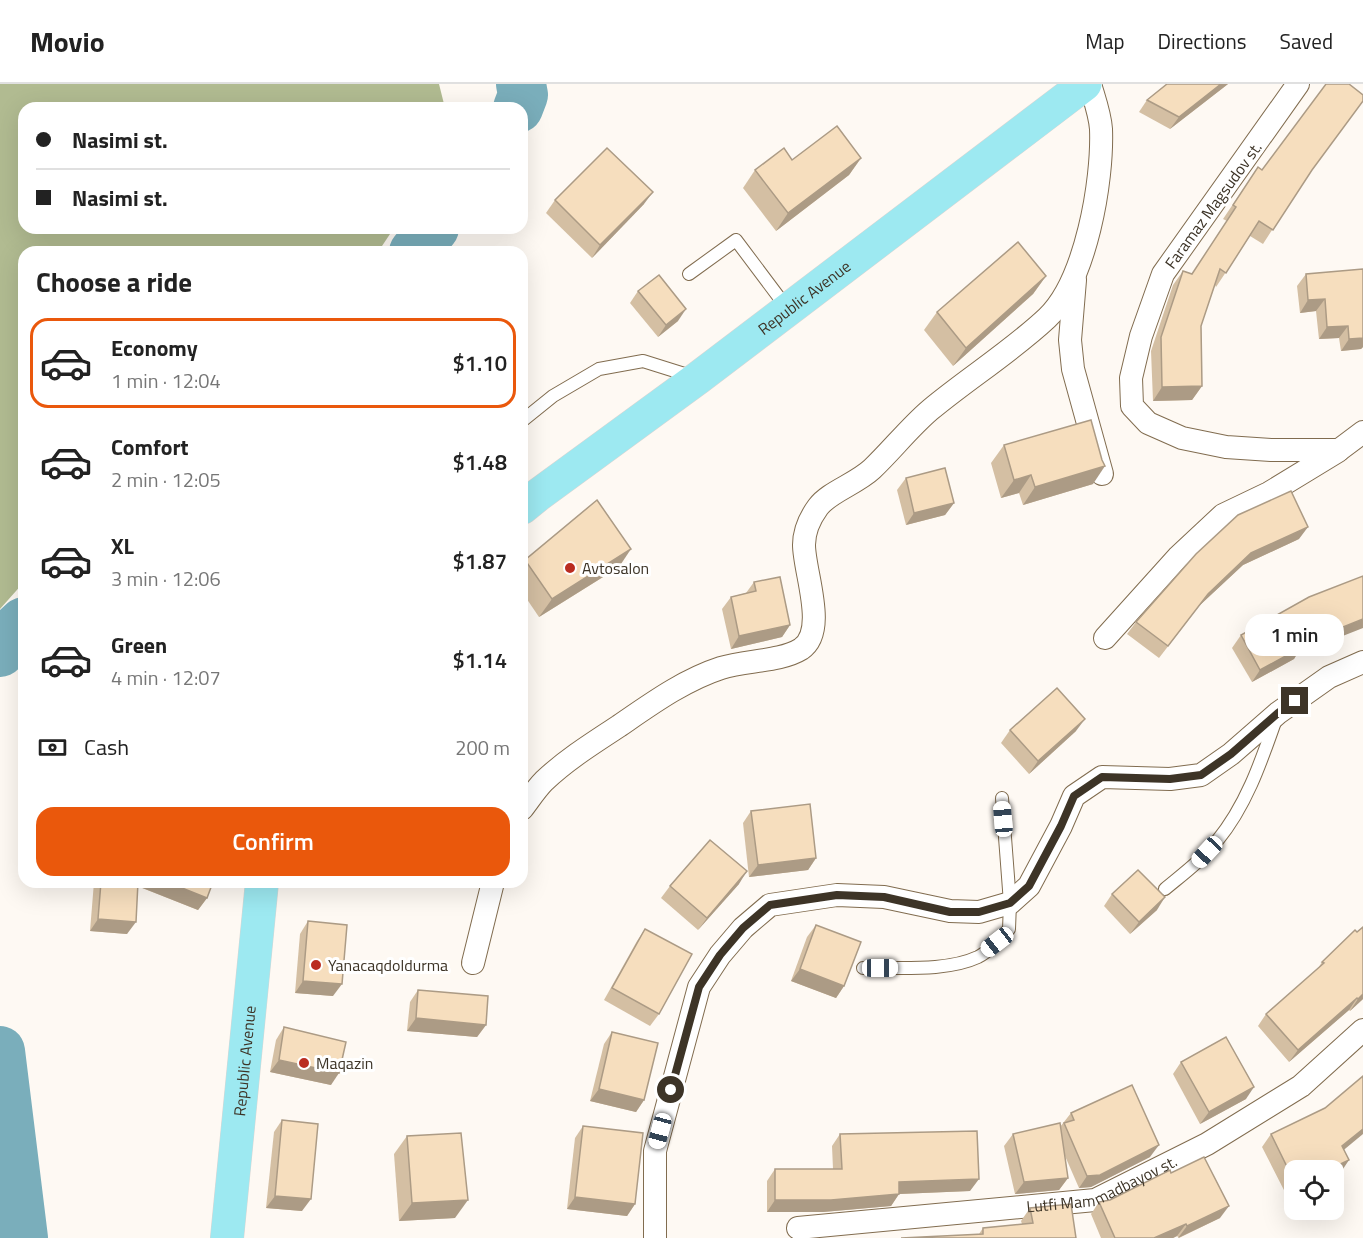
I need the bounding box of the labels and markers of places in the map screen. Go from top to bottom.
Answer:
place label: Avtosalon [582,556,649,580]
marker: Avtosalon [563,561,577,575]
place label: Yanacaqdoldurma [328,953,448,977]
marker: Yanacaqdoldurma [309,958,323,972]
place label: Maqazin [316,1051,373,1075]
marker: Maqazin [297,1056,311,1070]

